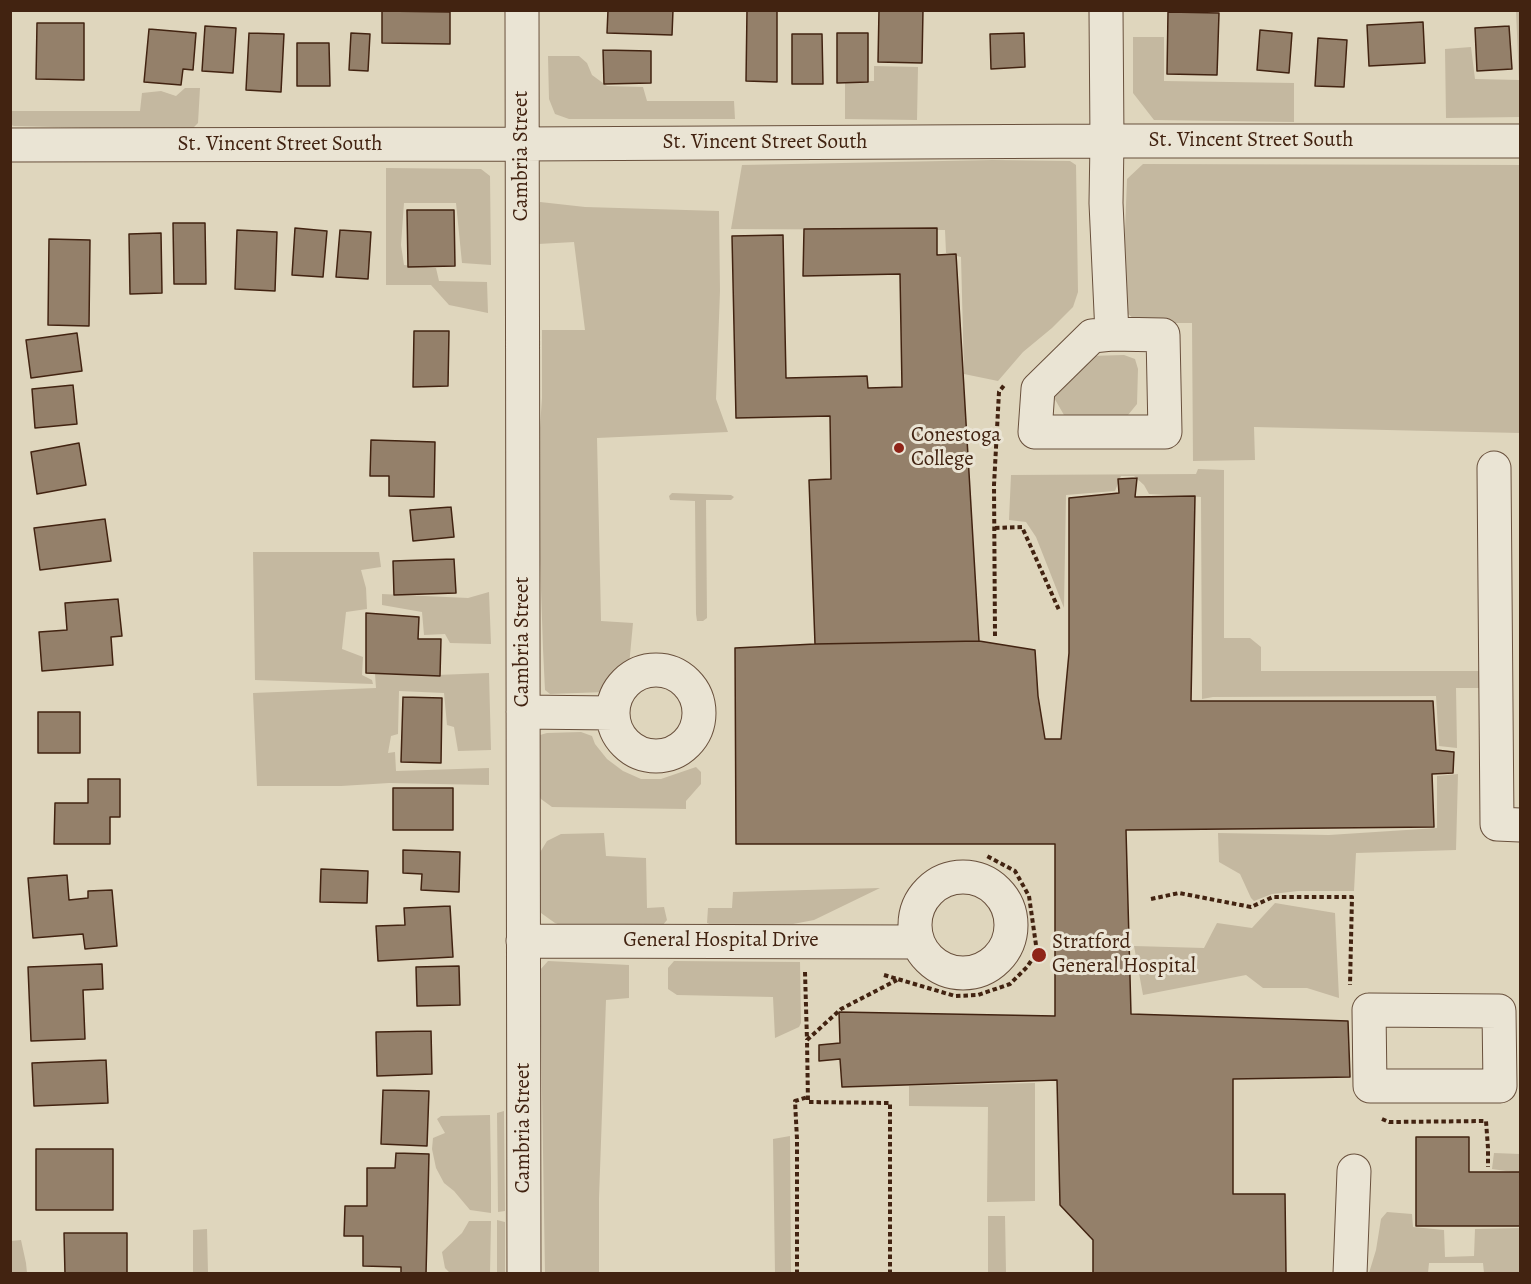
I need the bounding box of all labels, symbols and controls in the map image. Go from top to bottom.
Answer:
street label: Cambria Street [509,91,535,221]
street label: St. Vincent Street South [1148,128,1354,154]
street label: St. Vincent Street South [662,130,868,156]
street label: St. Vincent Street South [177,132,383,158]
place label: Conestoga College [911,423,1001,473]
marker: Conestoga College [892,441,906,455]
street label: Cambria Street [510,577,536,707]
street label: General Hospital Drive [623,928,819,954]
place label: Stratford General Hospital [1052,930,1196,980]
marker: Stratford General Hospital [1030,946,1048,964]
street label: Cambria Street [511,1063,537,1193]

